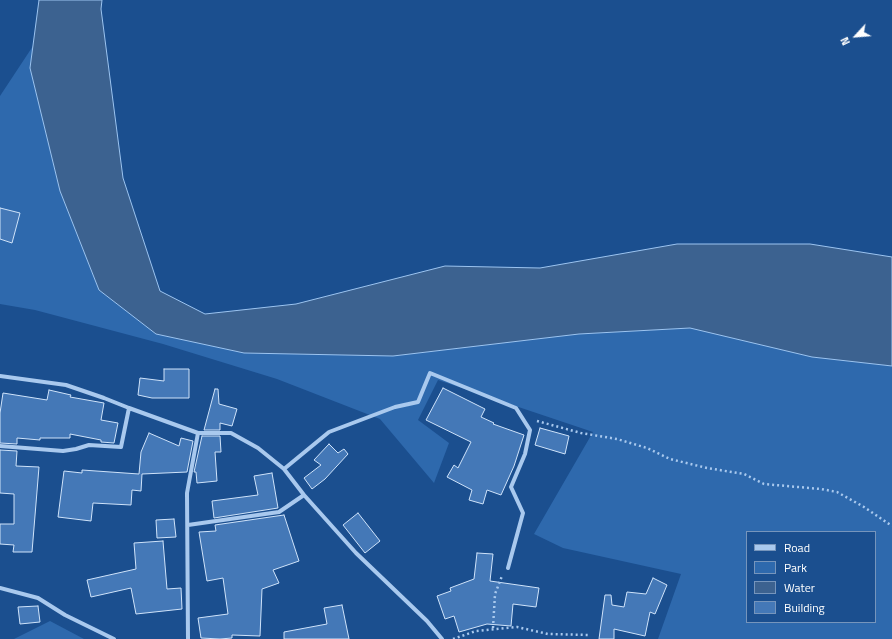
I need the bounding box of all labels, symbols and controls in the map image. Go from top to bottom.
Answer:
north arrow [836,16,876,56]
text: N [836,34,854,48]
legend [746,531,876,623]
text: Road [784,538,810,557]
text: Park [784,558,807,577]
text: Water [784,578,815,597]
text: Building [784,598,825,617]

